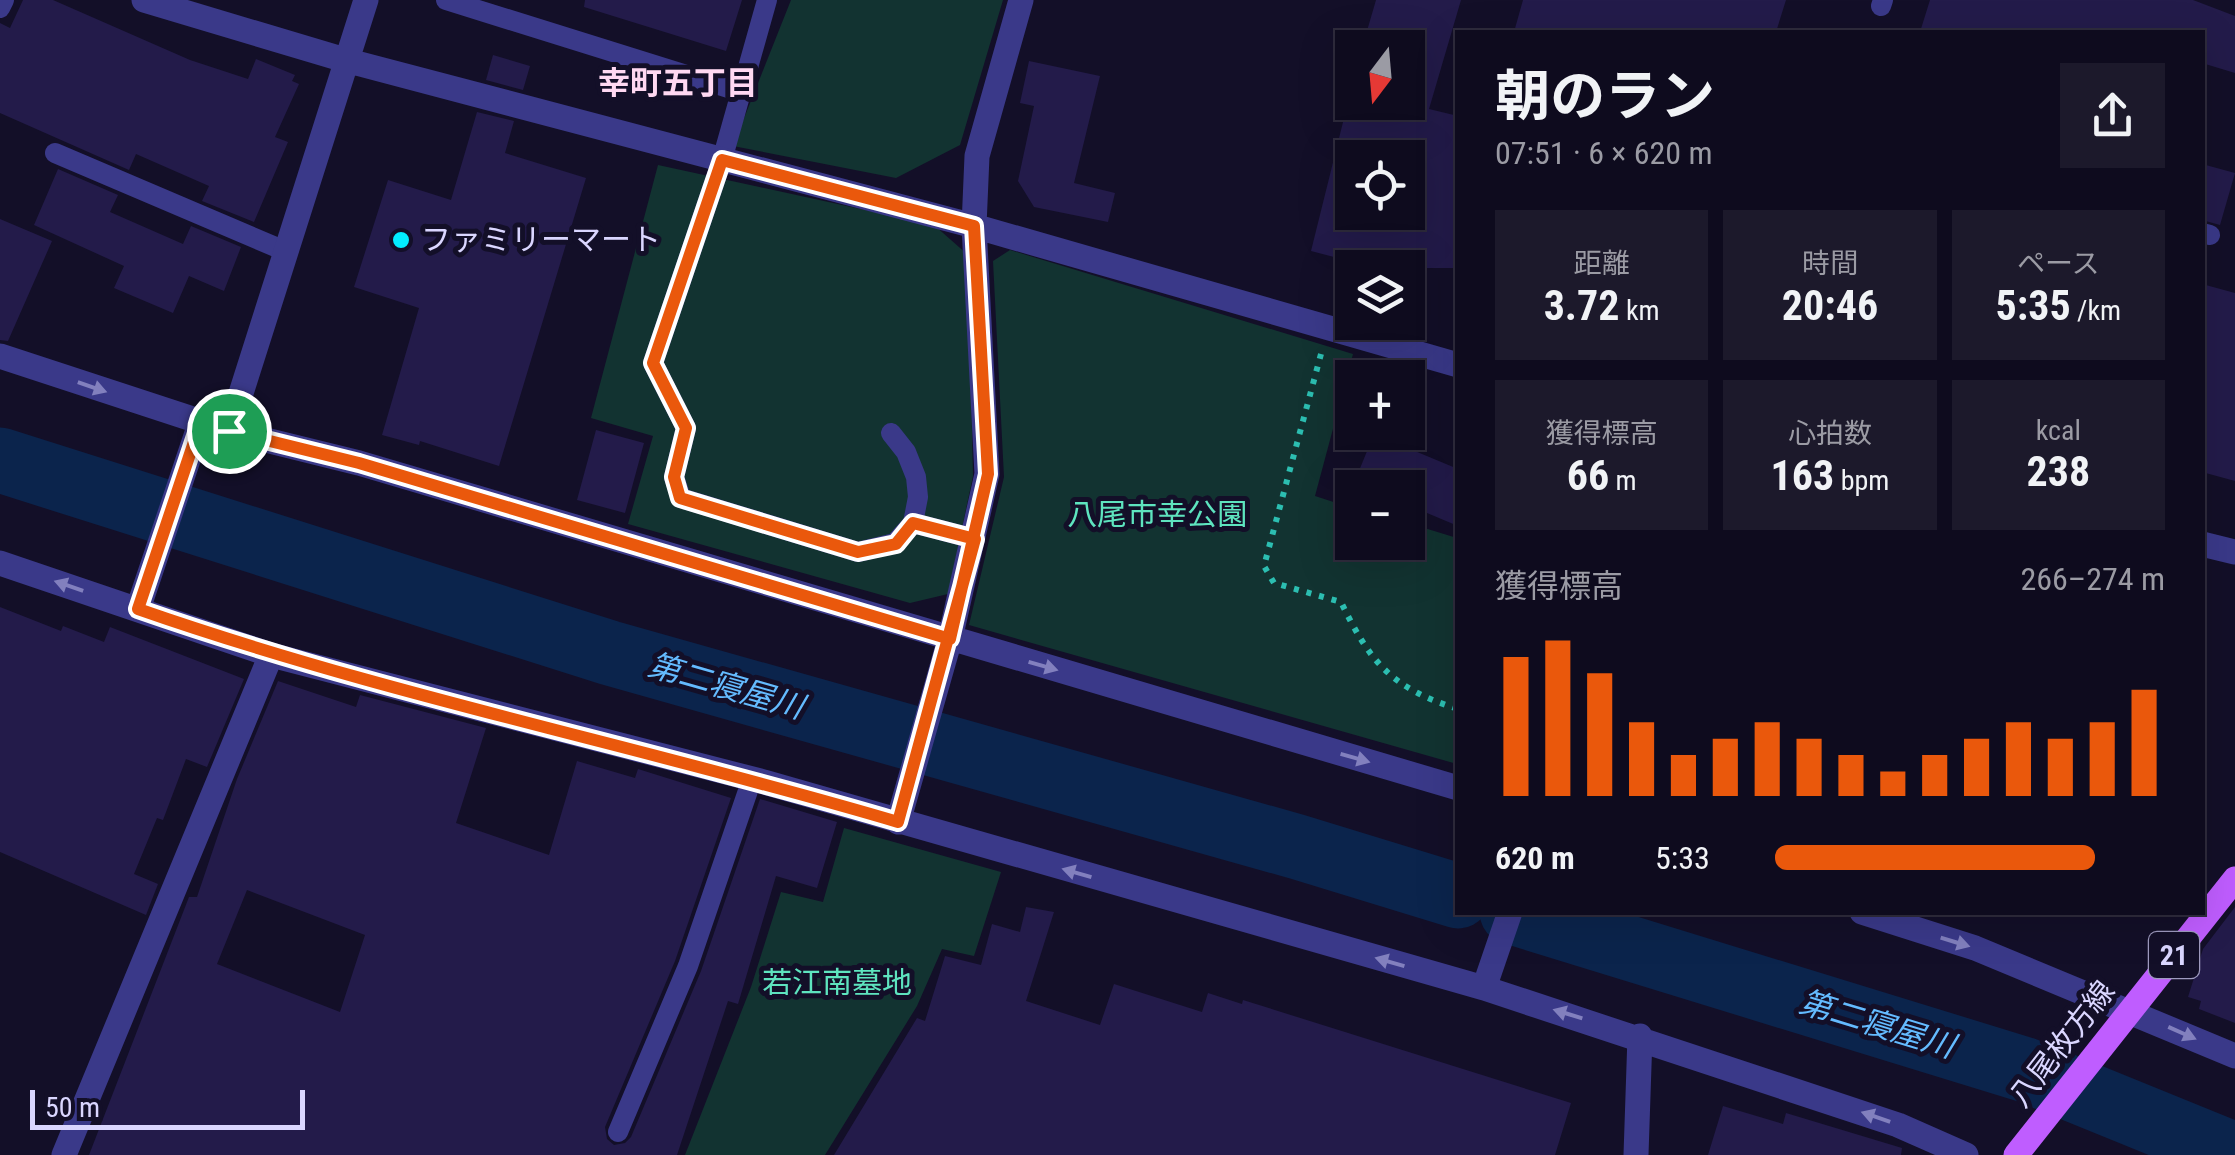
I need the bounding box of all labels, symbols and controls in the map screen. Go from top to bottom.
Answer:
north arrow [1335,30,1425,120]
map controls [1335,30,1425,560]
button: share [2060,63,2165,168]
district label: 幸町五丁目 [598,64,758,102]
text: 朝のラン [1495,64,1715,128]
text: 07:51 · 6 × 620 m [1495,134,1713,172]
button: locate [1335,140,1425,230]
place label: ファミリーマート [421,222,661,257]
marker: ファミリーマート [390,229,412,251]
text: 距離 [1574,247,1630,280]
text: 時間 [1802,247,1858,280]
text: ペース [2017,247,2100,280]
button: layers [1335,250,1425,340]
text: 3.72 [1544,281,1620,330]
text: 20:46 [1782,281,1878,330]
text: 5:35 [1995,281,2071,330]
text: km [1620,294,1660,327]
text: /km [2071,294,2121,327]
button: + [1335,360,1425,450]
one-way arrow [78,380,108,395]
pin [187,389,272,474]
icon: arrive [202,404,257,459]
text: kcal [2036,414,2081,447]
text: 獲得標高 [1546,417,1658,450]
text: 心拍数 [1788,417,1872,450]
text: 238 [2026,447,2090,496]
text: 66 [1567,451,1609,500]
text: 163 [1771,451,1834,500]
text: m [1609,464,1637,497]
text: bpm [1834,464,1889,497]
button: − [1335,470,1425,560]
park label: 八尾市幸公園 [1067,497,1247,532]
text: 266–274 m [2020,560,2165,598]
text: 獲得標高 [1495,567,1623,605]
one-way arrow [54,577,84,592]
water label: 第二寝屋川 [644,646,811,727]
one-way arrow [1028,659,1059,674]
one-way arrow [1340,750,1371,766]
text: 620 m [1495,839,1575,877]
text: 5:33 [1655,839,1710,877]
one-way arrow [1061,865,1092,880]
road number: 21 [2149,932,2199,978]
one-way arrow [1940,935,1970,950]
one-way arrow [1374,953,1405,969]
park label: 若江南墓地 [762,965,912,1000]
street label: 八尾枚方線 [2002,974,2122,1114]
water label: 第二寝屋川 [1795,982,1962,1066]
one-way arrow [1552,1006,1582,1021]
one-way arrow [2167,1025,2197,1041]
scale bar [30,1085,305,1130]
text: 50 m [45,1091,100,1124]
one-way arrow [1860,1109,1890,1124]

